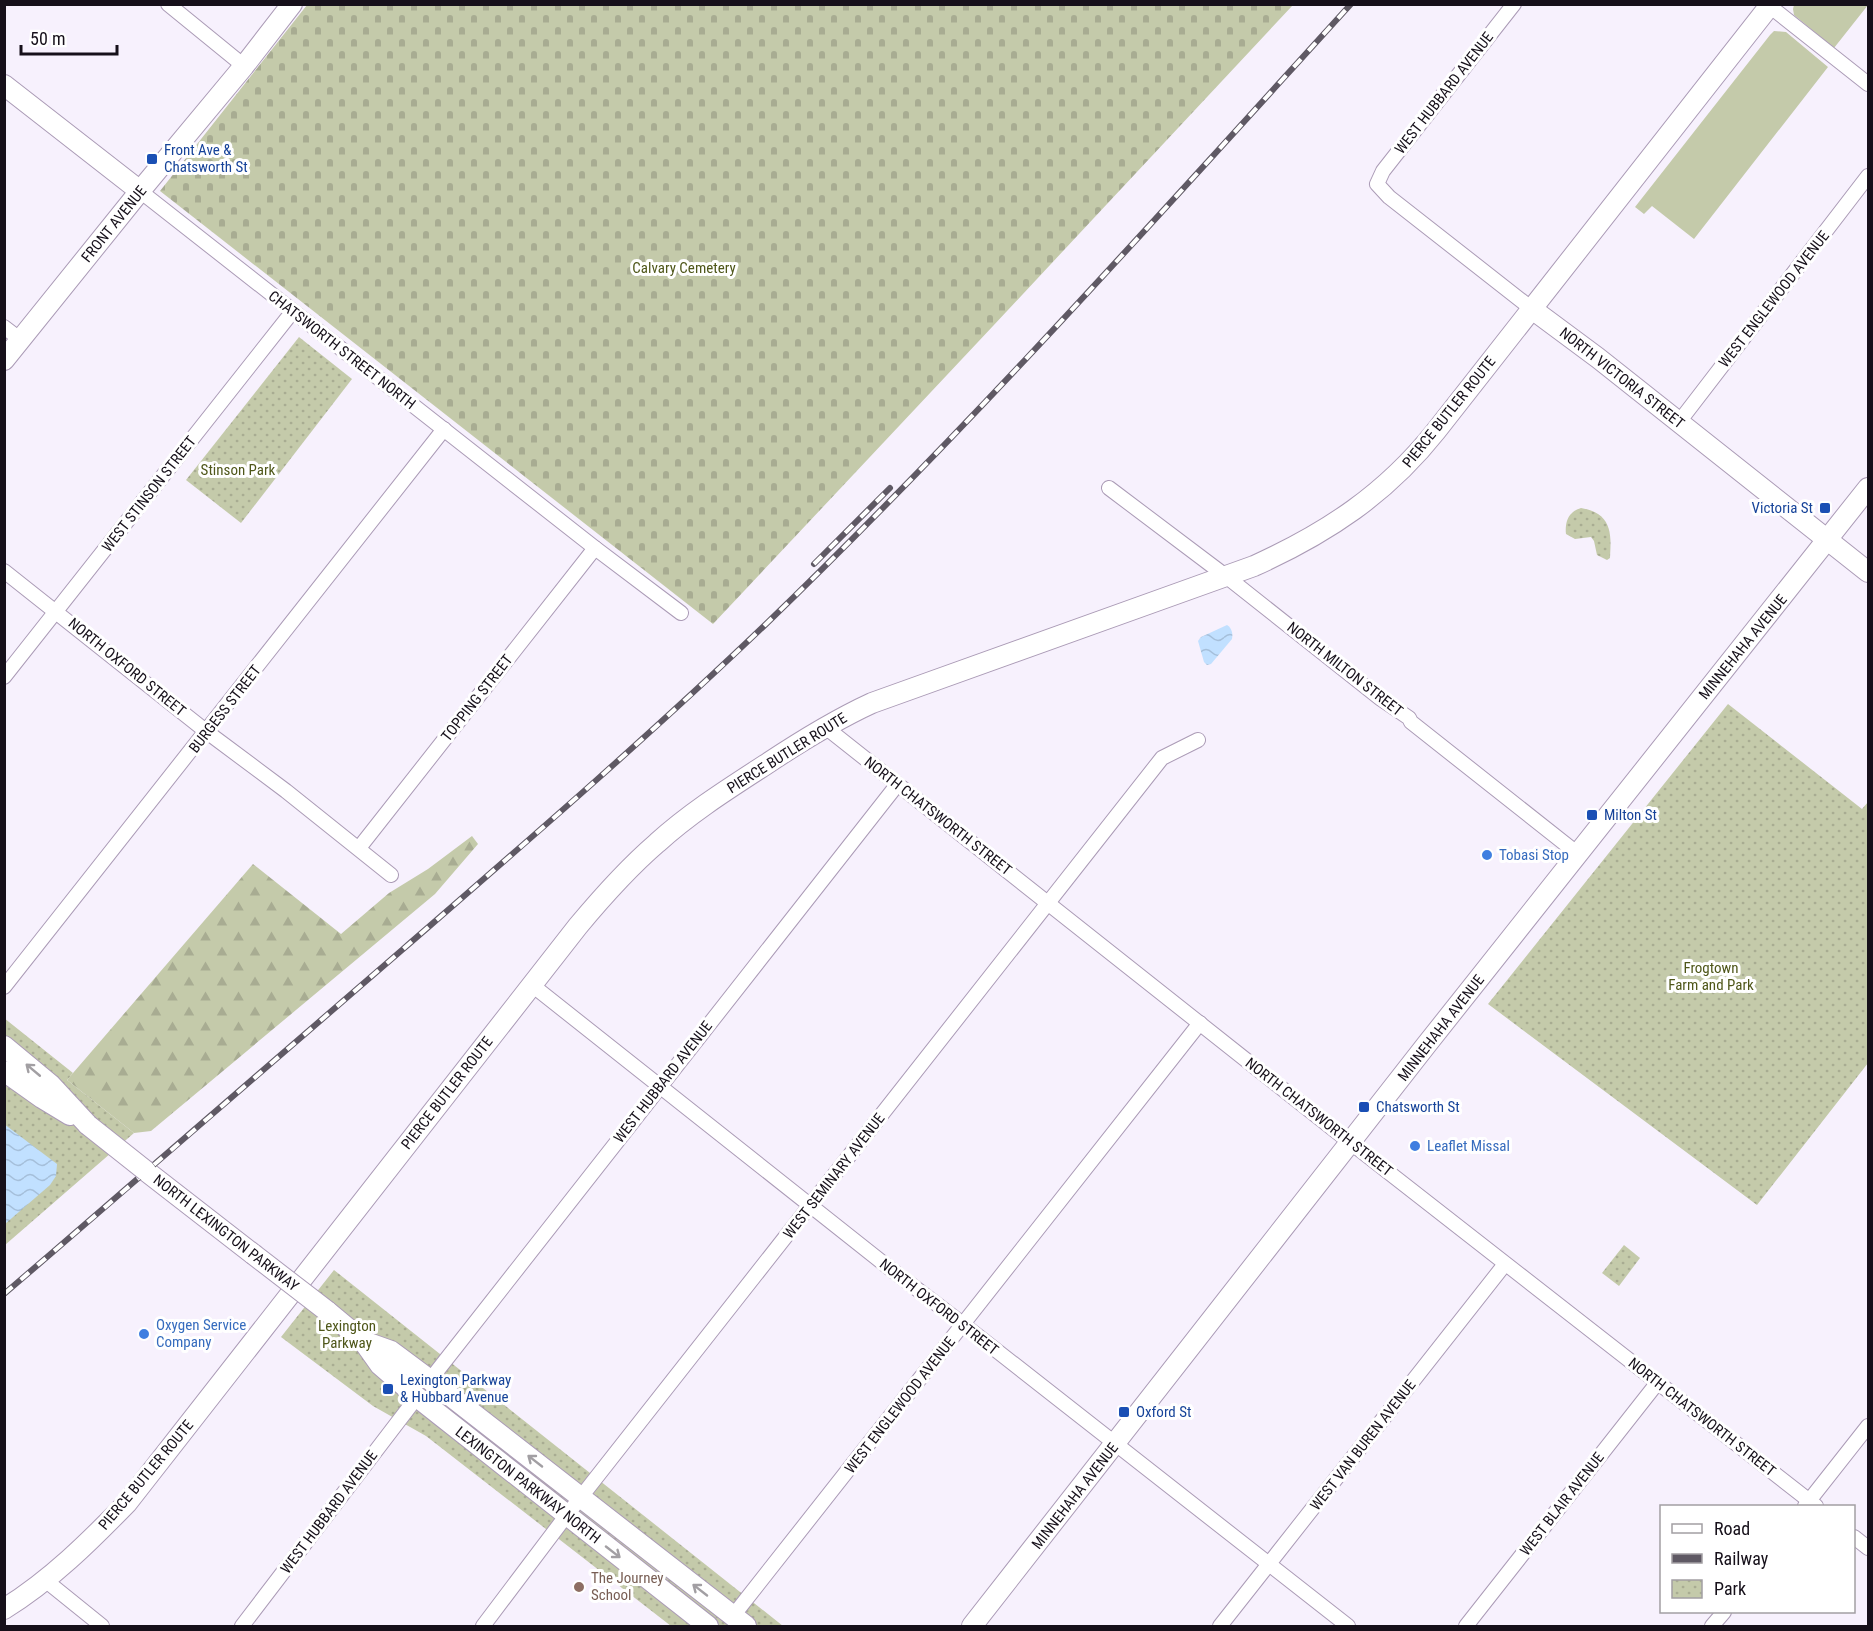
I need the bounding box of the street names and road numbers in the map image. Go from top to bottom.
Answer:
street label: WEST HUBBARD AVENUE [1391,29,1497,157]
street label: FRONT AVENUE [78,182,150,266]
street label: WEST ENGLEWOOD AVENUE [1715,227,1833,371]
street label: CHATSWORTH STREET NORTH [265,287,419,413]
street label: NORTH VICTORIA STREET [1556,324,1688,433]
street label: PIERCE BUTLER ROUTE [1399,353,1499,471]
street label: WEST STINSON STREET [98,432,200,556]
street label: MINNEHAHA AVENUE [1695,591,1791,703]
street label: NORTH OXFORD STREET [65,614,190,720]
street label: NORTH MILTON STREET [1283,618,1407,720]
street label: TOPPING STREET [438,651,517,745]
street label: BURGESS STREET [185,661,265,756]
street label: PIERCE BUTLER ROUTE [724,709,850,797]
street label: NORTH CHATSWORTH STREET [861,753,1015,879]
street label: MINNEHAHA AVENUE [1394,971,1488,1085]
street label: WEST HUBBARD AVENUE [610,1018,716,1146]
street label: PIERCE BUTLER ROUTE [397,1033,497,1153]
street label: NORTH CHATSWORTH STREET [1242,1054,1396,1180]
street label: WEST SEMINARY AVENUE [780,1110,888,1242]
street label: NORTH LEXINGTON PARKWAY [150,1171,302,1295]
street label: NORTH OXFORD STREET [876,1255,1002,1359]
street label: WEST ENGLEWOOD AVENUE [841,1333,959,1477]
street label: NORTH CHATSWORTH STREET [1625,1354,1779,1480]
street label: WEST VAN BUREN AVENUE [1306,1376,1420,1514]
street label: PIERCE BUTLER ROUTE [95,1416,197,1534]
street label: LEXINGTON PARKWAY NORTH [452,1423,604,1547]
street label: MINNEHAHA AVENUE [1028,1439,1122,1553]
street label: WEST HUBBARD AVENUE [277,1447,381,1577]
street label: WEST BLAIR AVENUE [1516,1449,1608,1559]

